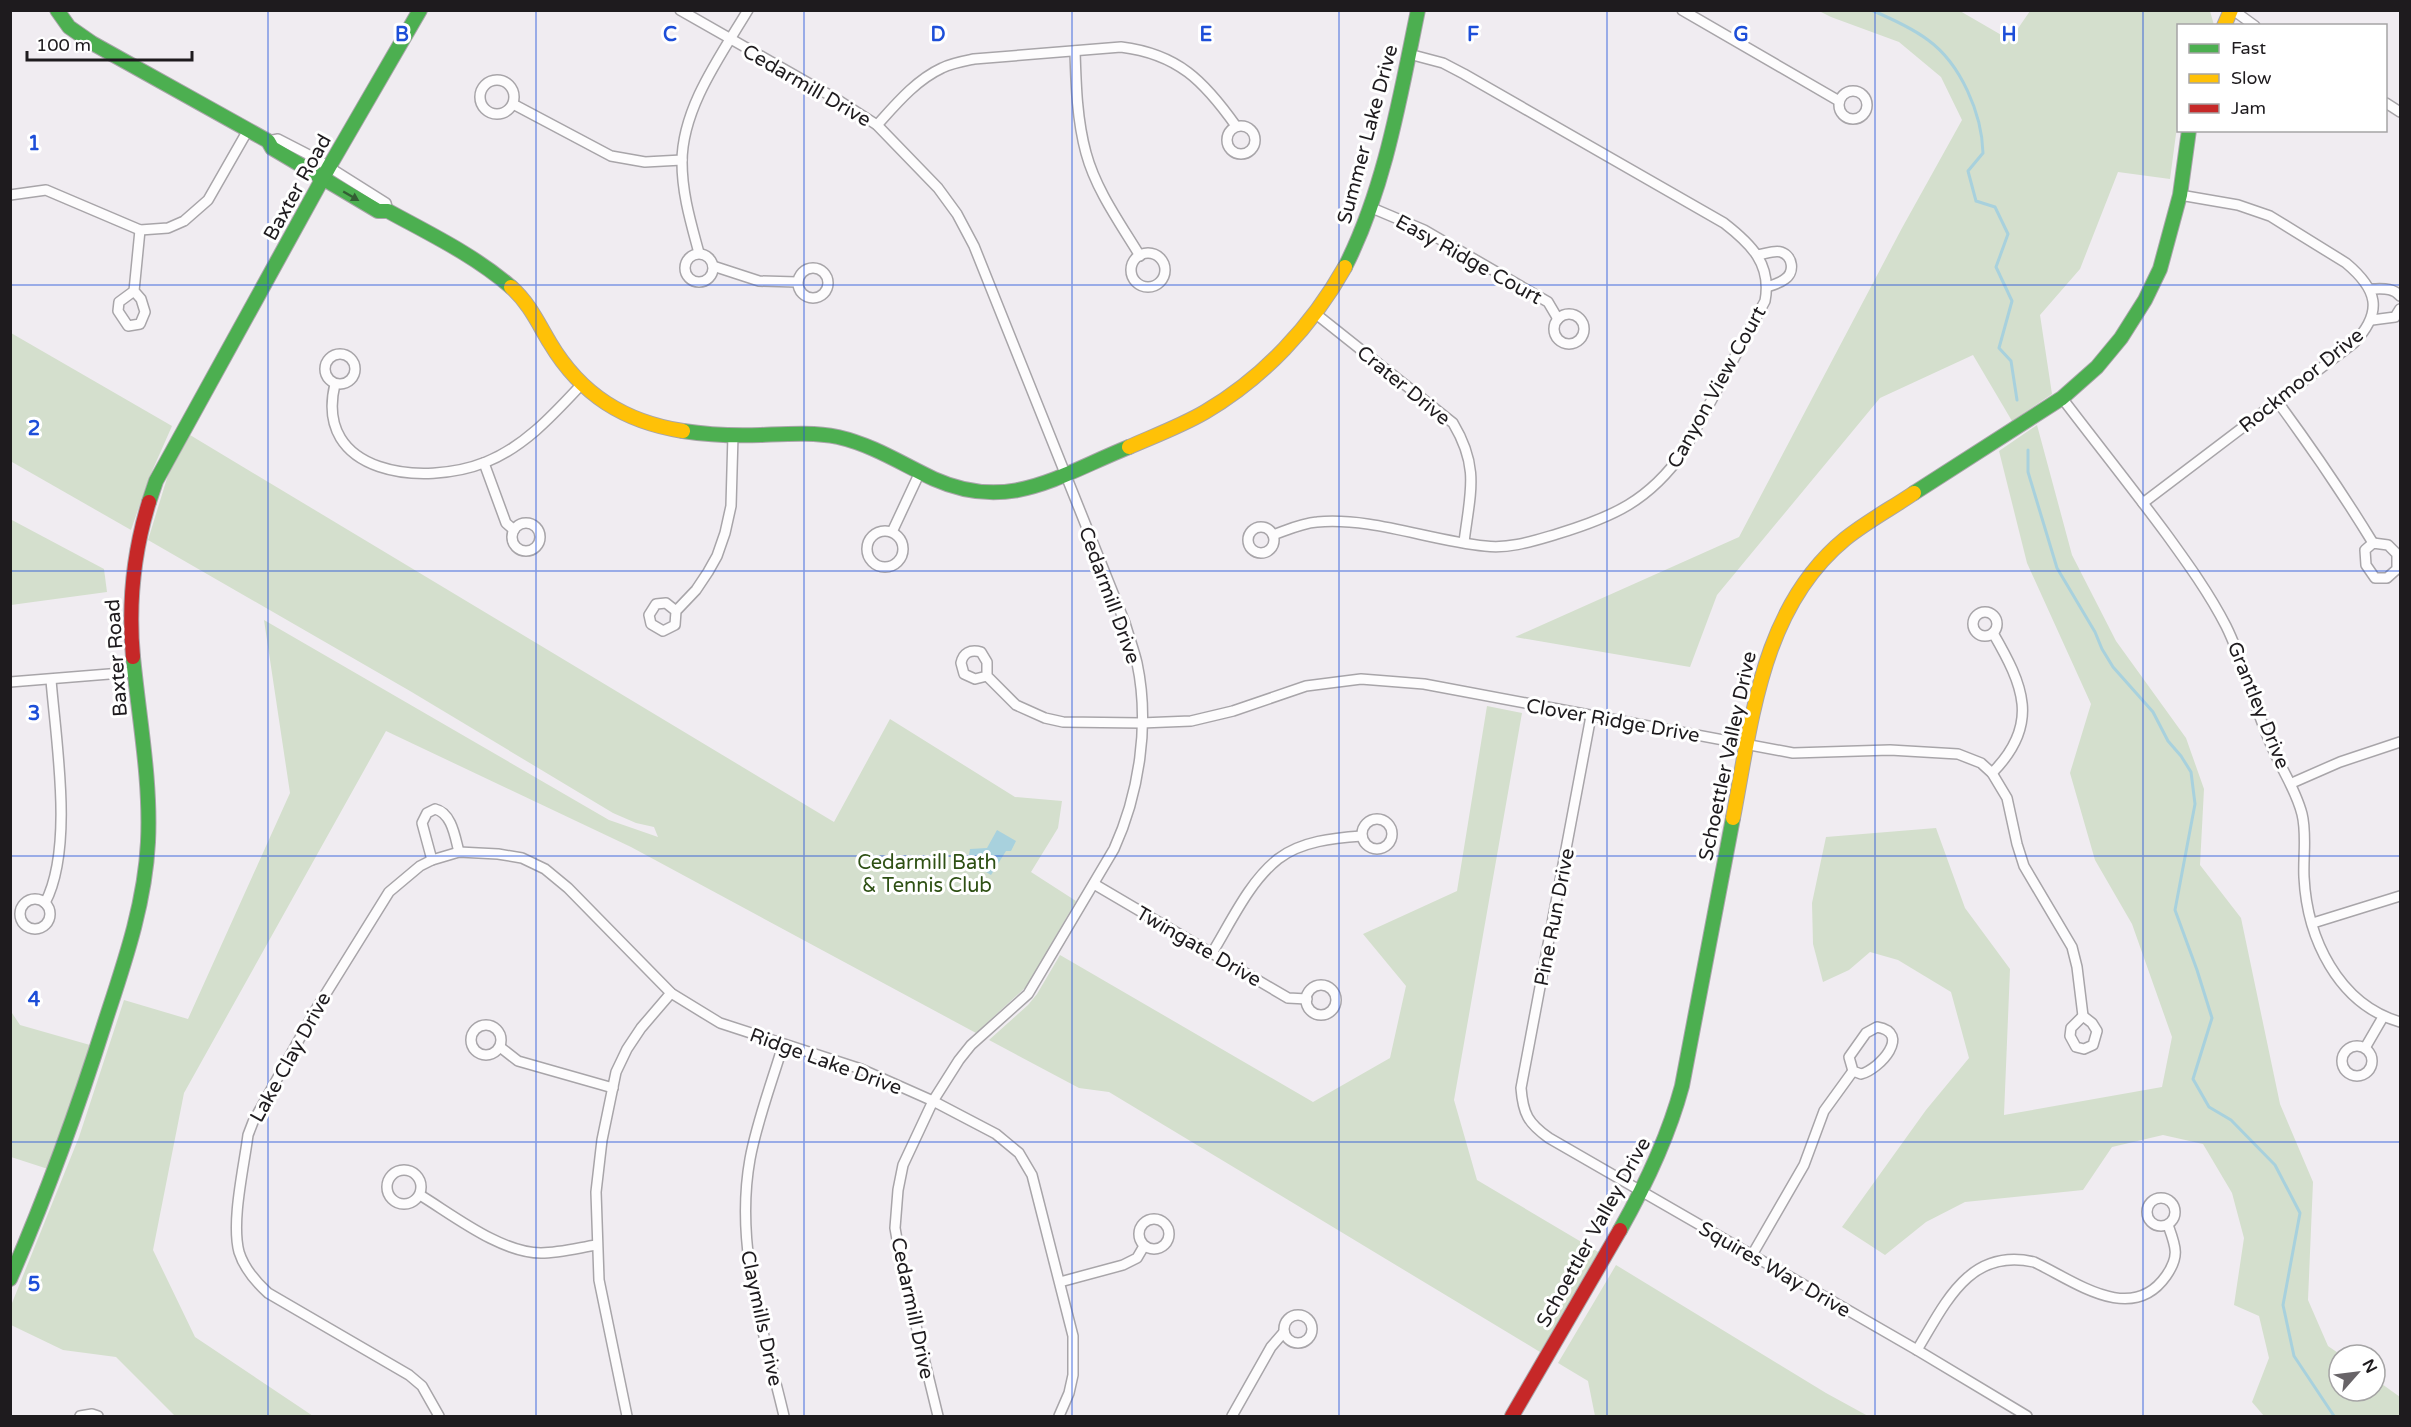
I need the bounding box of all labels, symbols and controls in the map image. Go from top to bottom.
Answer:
text: B [395,23,409,47]
text: C [663,23,677,47]
text: D [930,23,946,47]
text: E [1200,23,1213,47]
text: F [1467,23,1479,47]
text: G [1733,23,1749,47]
text: H [2001,23,2017,47]
scale bar [27,24,192,62]
legend [2177,24,2387,132]
text: 100 m [36,34,91,56]
text: Fast [2231,37,2266,59]
street label: Cedarmill Drive [738,39,875,132]
street label: Summer Lake Drive [1333,42,1403,226]
text: Slow [2231,67,2272,89]
text: Jam [2231,97,2266,119]
street label: Baxter Road [259,130,337,245]
text: 1 [28,132,40,156]
one-way arrow [343,191,360,201]
street label: Easy Ridge Court [1391,210,1546,310]
street label: Canyon View Court [1662,302,1772,473]
street label: Rockmoor Drive [2235,323,2369,438]
street label: Crater Drive [1352,341,1455,431]
text: 2 [28,417,40,441]
street label: Cedarmill Drive [1073,523,1145,667]
street label: Baxter Road [101,598,133,718]
street label: Grantley Drive [2222,638,2294,772]
street label: Schoettler Valley Drive [1694,649,1762,863]
street label: Clover Ridge Drive [1524,694,1701,748]
text: 3 [28,702,40,726]
street label: Pine Run Drive [1530,846,1580,988]
park label: Cedarmill Bath & Tennis Club [857,851,997,898]
street label: Twingate Drive [1132,901,1265,992]
text: 4 [28,988,41,1012]
street label: Lake Clay Drive [245,988,337,1127]
street label: Ridge Lake Drive [746,1023,905,1101]
street label: Schoettler Valley Drive [1532,1133,1656,1332]
street label: Squires Way Drive [1694,1217,1855,1323]
street label: Cedarmill Drive [885,1235,939,1381]
street label: Claymills Drive [735,1248,787,1388]
text: 5 [28,1273,40,1297]
north arrow [2327,1343,2387,1403]
text: N [2358,1356,2381,1377]

